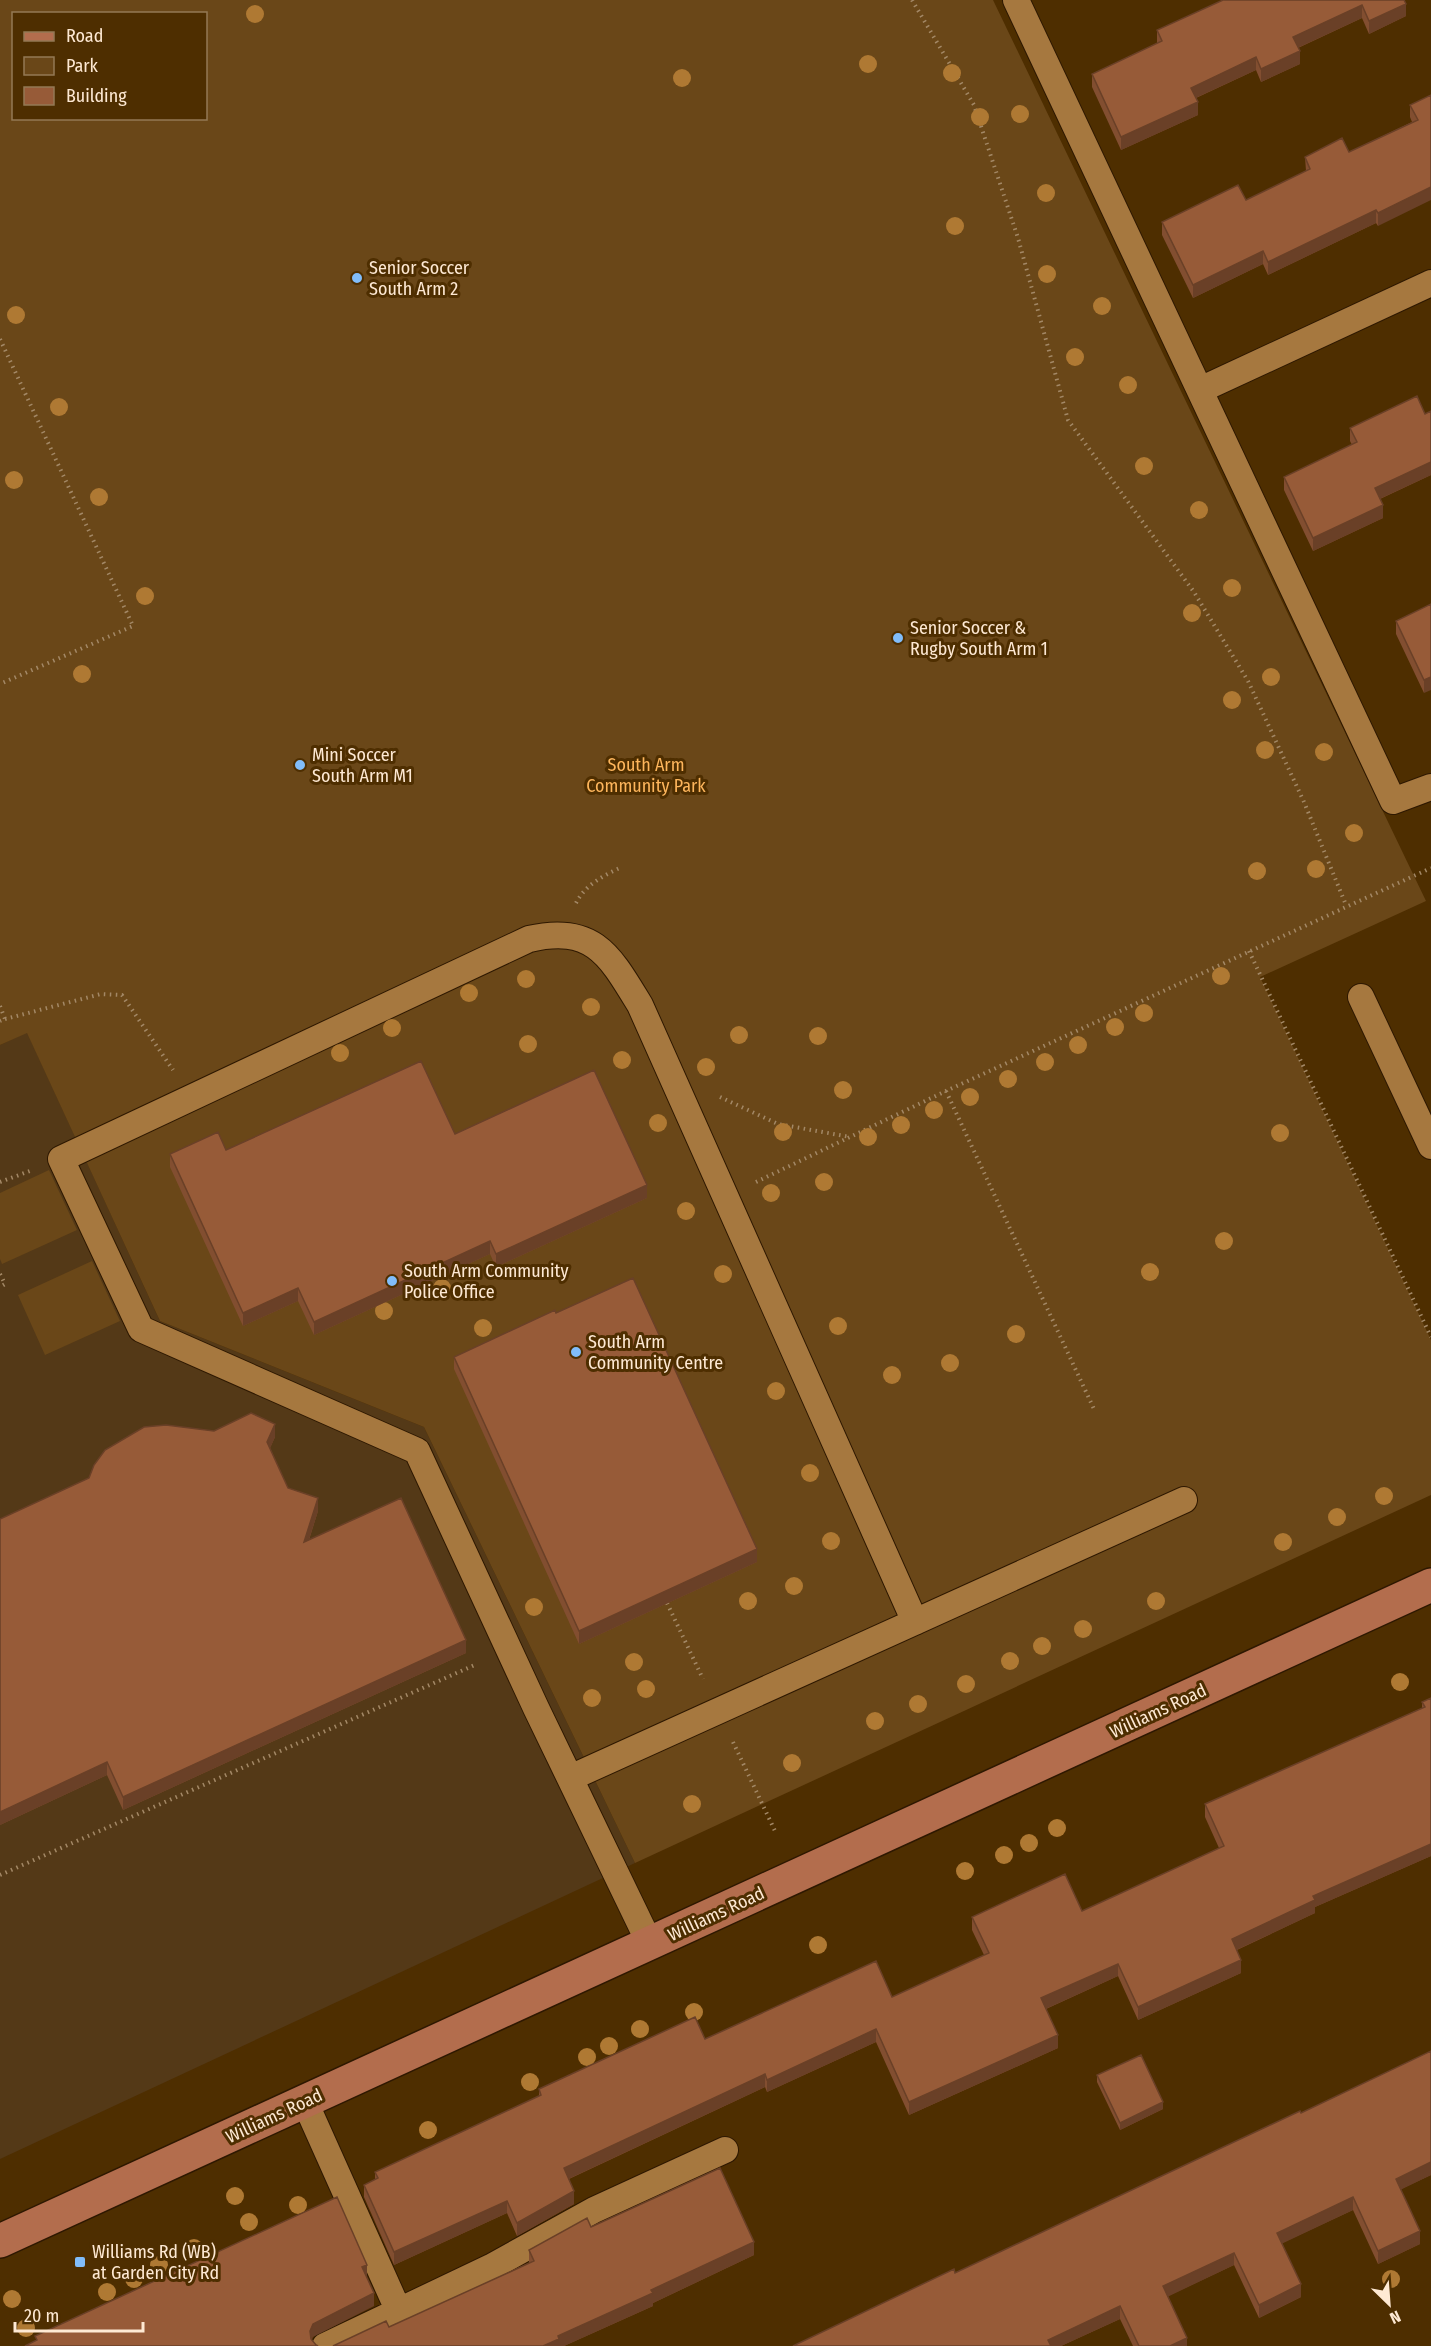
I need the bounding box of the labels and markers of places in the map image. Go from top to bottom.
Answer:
place label: Senior Soccer South Arm 2 [369,257,470,300]
marker: Senior Soccer South Arm 2 [350,271,364,285]
place label: Senior Soccer & Rugby South Arm 1 [910,617,1048,660]
marker: Senior Soccer & Rugby South Arm 1 [891,631,905,645]
place label: Mini Soccer South Arm M1 [312,744,413,787]
marker: Mini Soccer South Arm M1 [293,758,307,772]
place label: South Arm Community Police Office [404,1260,568,1303]
marker: South Arm Community Police Office [385,1274,399,1288]
place label: South Arm Community Centre [588,1331,723,1374]
marker: South Arm Community Centre [569,1345,583,1359]
place label: Williams Rd (WB) at Garden City Rd [92,2241,219,2284]
marker: Williams Rd (WB) at Garden City Rd [73,2255,87,2269]

